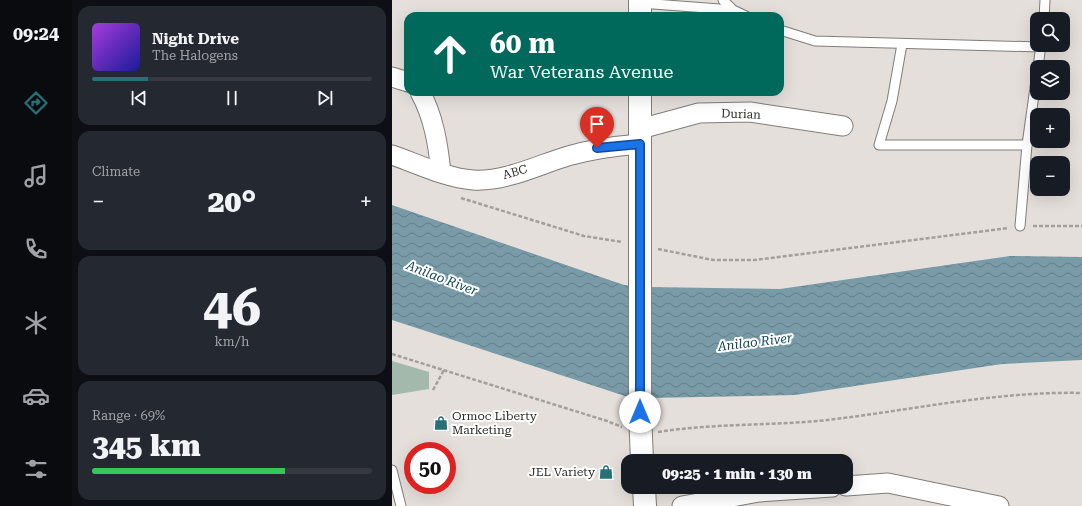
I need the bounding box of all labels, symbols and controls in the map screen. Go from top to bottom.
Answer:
map controls [1030,12,1070,196]
button: search [1030,12,1070,52]
text: 09:24 [13,23,59,44]
text: 60 m [490,27,555,60]
icon: ahead [424,28,476,80]
text: Night Drive [152,30,239,48]
text: The Halogens [152,48,238,63]
button: layers [1030,60,1070,100]
text: War Veterans Avenue [490,61,673,82]
icon: previous [128,87,150,109]
icon: pause [221,87,243,109]
icon: next [314,87,336,109]
icon: directions [22,89,50,117]
street label: Durian [721,106,761,122]
pin [580,107,614,148]
button: + [1030,108,1070,148]
icon: arrive [586,113,608,135]
button: − [1030,156,1070,196]
icon: music [22,162,50,190]
street label: ABC [501,162,529,182]
text: Climate [92,164,140,179]
text: 20° [208,184,256,219]
text: − [92,189,104,214]
text: + [360,189,372,214]
icon: phone [22,235,50,263]
water label: Anilao River [404,257,480,299]
text: 46 [203,277,261,338]
icon: climate [22,309,50,337]
water label: Anilao River [716,330,793,354]
text: km/h [215,334,249,349]
icon: car [22,382,50,410]
position arrow [619,391,661,433]
text: Range · 69% [92,408,165,423]
place label: Ormoc Liberty Marketing [452,409,538,437]
shop icon: Ormoc Liberty Marketing [433,415,449,431]
text: 345 km [92,428,201,463]
speed limit sign: 50 [404,442,456,494]
icon: filters [22,455,50,483]
shop icon: JEL Variety [598,464,614,480]
place label: JEL Variety [529,465,596,479]
text: 09:25 · 1 min · 130 m [662,465,812,483]

